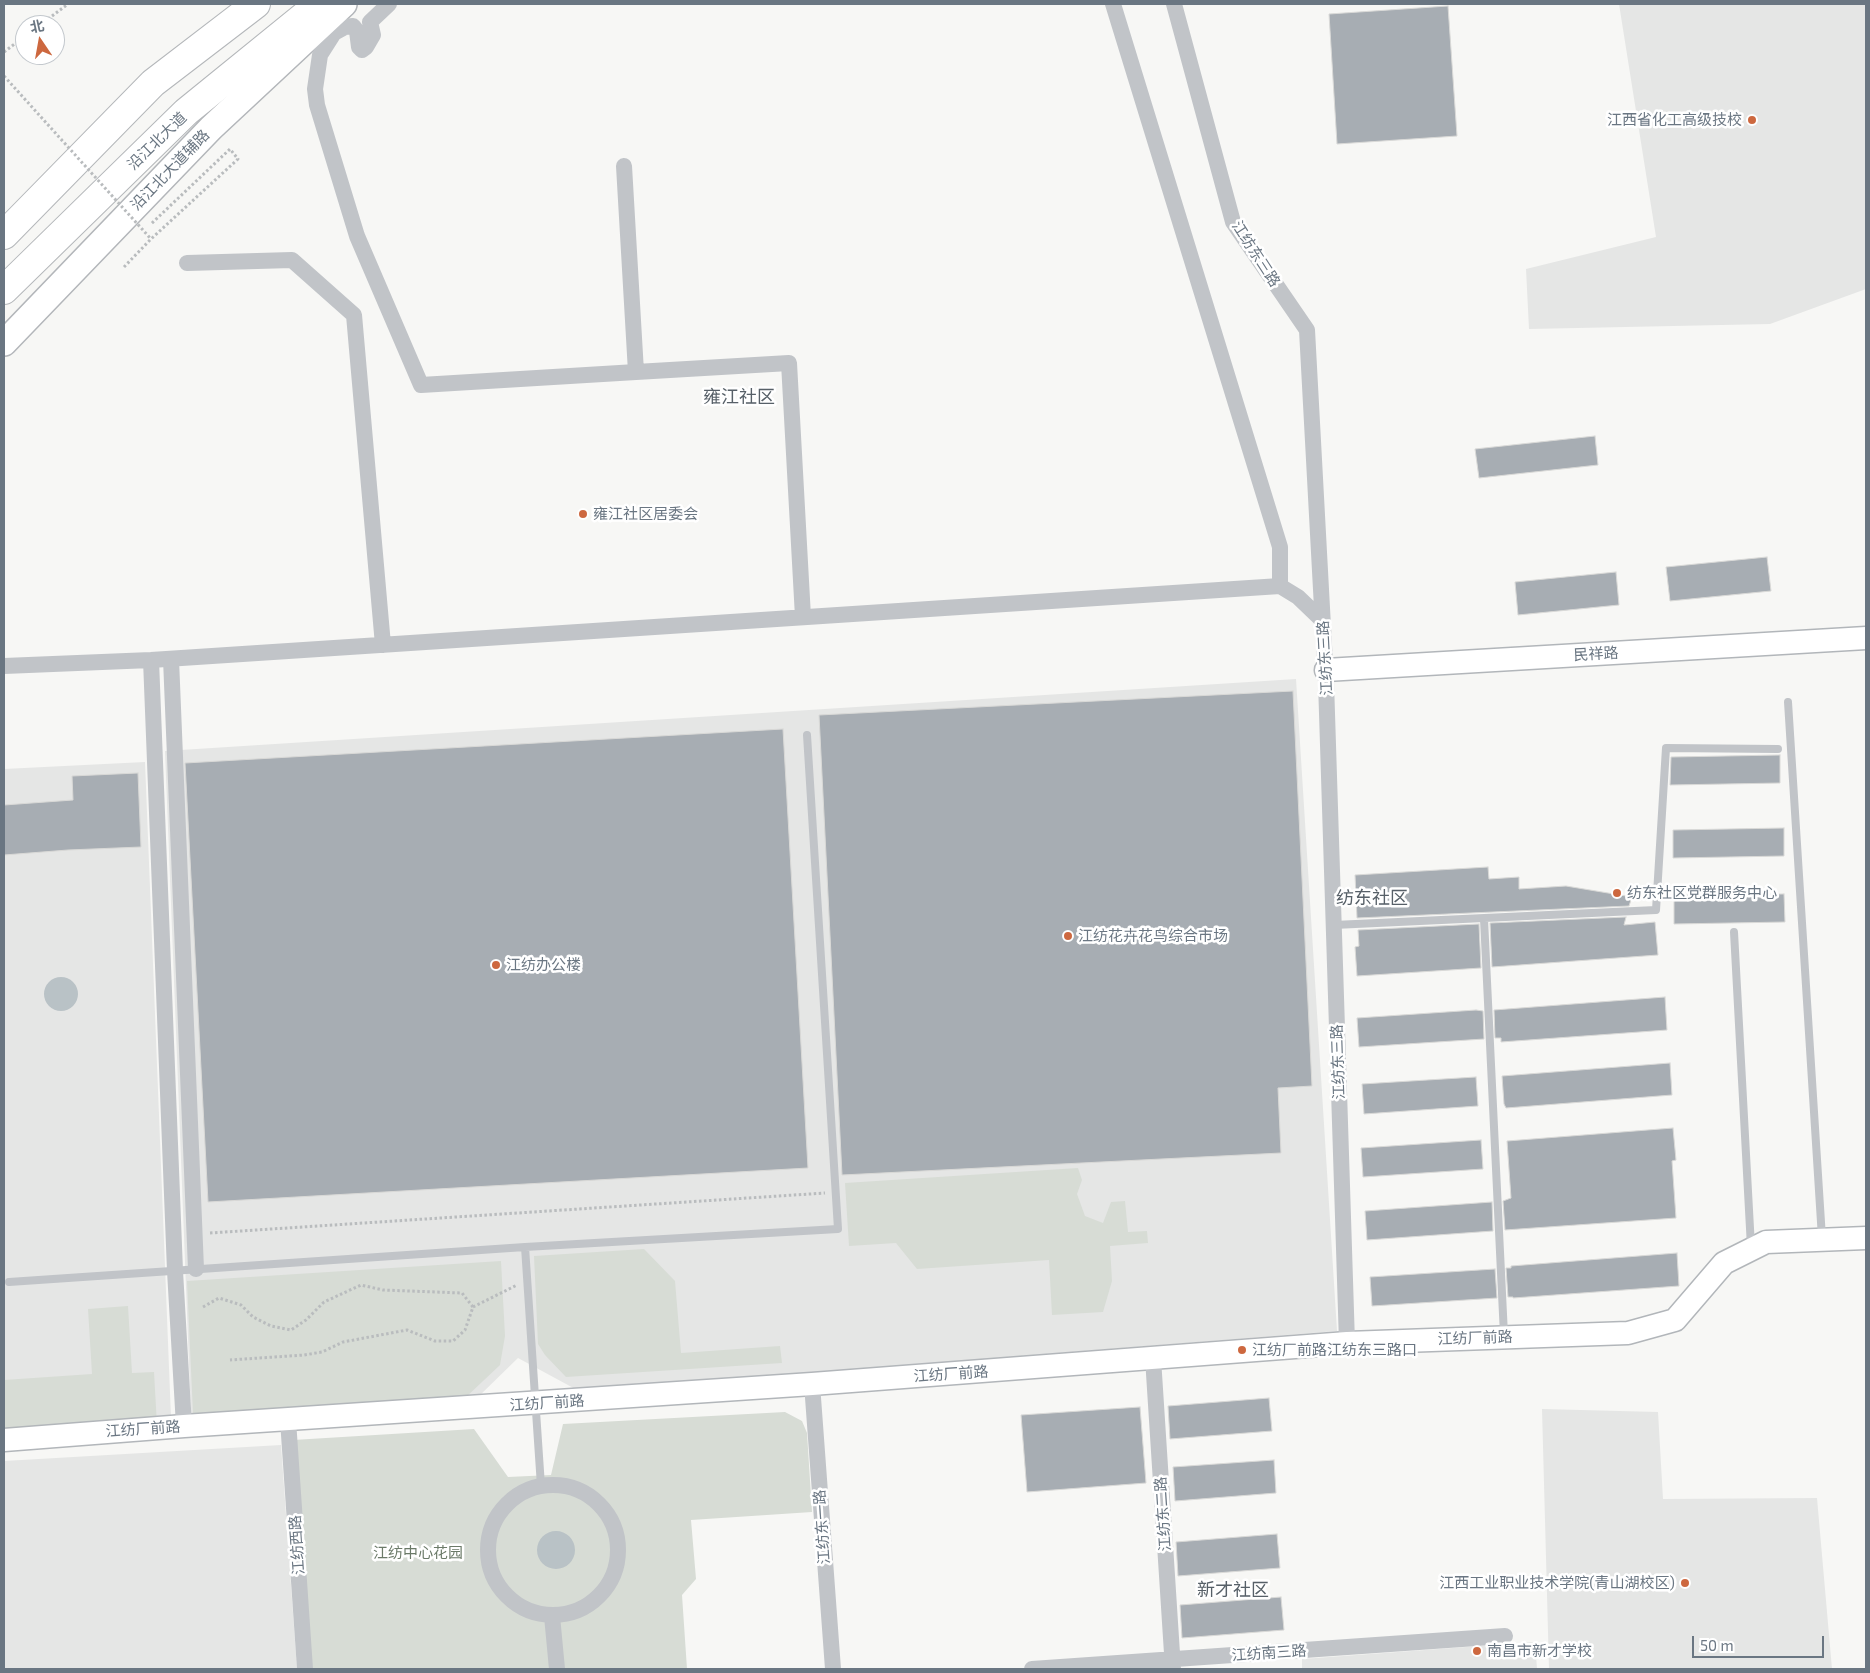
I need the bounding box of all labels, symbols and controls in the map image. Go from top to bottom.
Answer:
north arrow [15,15,65,65]
text: 北 [28,16,46,36]
street label: 沿江北大道 [124,108,190,174]
place label: 江西省化工高级技校 [1607,111,1742,129]
marker: 江西省化工高级技校 [1746,114,1758,126]
street label: 沿江北大道辅路 [127,126,213,214]
street label: 江纺东三路 [1228,218,1284,290]
district label: 雍江社区 [703,386,775,408]
place label: 雍江社区居委会 [593,505,698,523]
marker: 雍江社区居委会 [577,508,589,520]
street label: 江纺东三路 [1314,620,1336,696]
street label: 民祥路 [1573,644,1619,664]
place label: 纺东社区党群服务中心 [1627,884,1777,902]
district label: 纺东社区 [1336,887,1408,909]
marker: 纺东社区党群服务中心 [1611,887,1623,899]
place label: 江纺花卉花鸟综合市场 [1078,927,1228,945]
marker: 江纺花卉花鸟综合市场 [1062,930,1074,942]
place label: 江纺办公楼 [506,956,581,974]
marker: 江纺办公楼 [490,959,502,971]
street label: 江纺东三路 [1328,1024,1348,1100]
street label: 江纺厂前路 [1437,1328,1513,1348]
place label: 江纺厂前路江纺东三路口 [1252,1341,1417,1359]
marker: 江纺厂前路江纺东三路口 [1236,1344,1248,1356]
street label: 江纺厂前路 [913,1362,989,1386]
street label: 江纺厂前路 [509,1391,585,1415]
street label: 江纺厂前路 [105,1417,181,1441]
street label: 江纺东二路 [1151,1476,1175,1552]
street label: 江纺东一路 [810,1489,834,1565]
street label: 江纺西路 [286,1514,308,1576]
park label: 江纺中心花园 [373,1544,463,1562]
place label: 江西工业职业技术学院(青山湖校区) [1439,1574,1675,1592]
marker: 江西工业职业技术学院(青山湖校区) [1679,1577,1691,1589]
district label: 新才社区 [1197,1579,1269,1601]
scale bar [1695,1626,1828,1658]
text: 50 m [1700,1636,1734,1654]
street label: 江纺南三路 [1231,1641,1307,1665]
place label: 南昌市新才学校 [1487,1642,1592,1660]
marker: 南昌市新才学校 [1471,1645,1483,1657]

